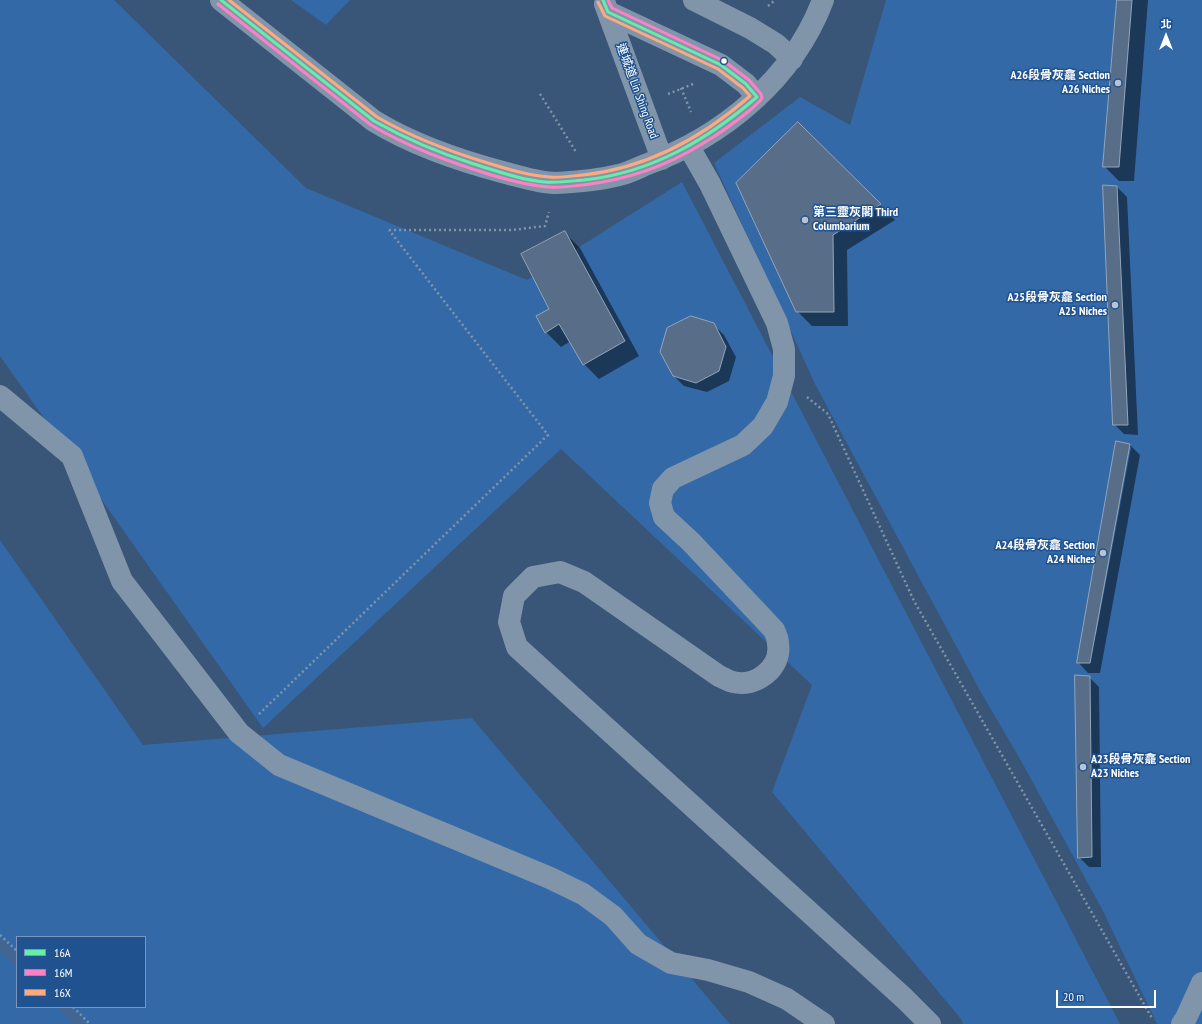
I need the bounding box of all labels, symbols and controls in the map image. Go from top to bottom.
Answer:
north arrow [1146,16,1186,56]
text: 北 [1161,17,1172,31]
street label: 連城道 Lin Shing Road [613,41,661,141]
unlabelled marker [719,56,729,66]
place label: A26段骨灰龕 Section A26 Niches [1011,69,1110,97]
marker: A26段骨灰龕 Section A26 Niches [1113,78,1123,88]
place label: 第三靈灰閣 Third Columbarium [813,206,898,234]
marker: 第三靈灰閣 Third Columbarium [800,215,810,225]
place label: A25段骨灰龕 Section A25 Niches [1008,291,1107,319]
marker: A25段骨灰龕 Section A25 Niches [1110,300,1120,310]
place label: A24段骨灰龕 Section A24 Niches [996,539,1095,567]
marker: A24段骨灰龕 Section A24 Niches [1098,548,1108,558]
place label: A23段骨灰龕 Section A23 Niches [1091,753,1190,781]
marker: A23段骨灰龕 Section A23 Niches [1078,762,1088,772]
legend [16,936,146,1008]
text: 16A [54,945,70,960]
text: 16M [54,965,72,980]
scale bar [1058,982,1158,1008]
text: 16X [54,985,71,1000]
text: 20 m [1063,989,1084,1004]

